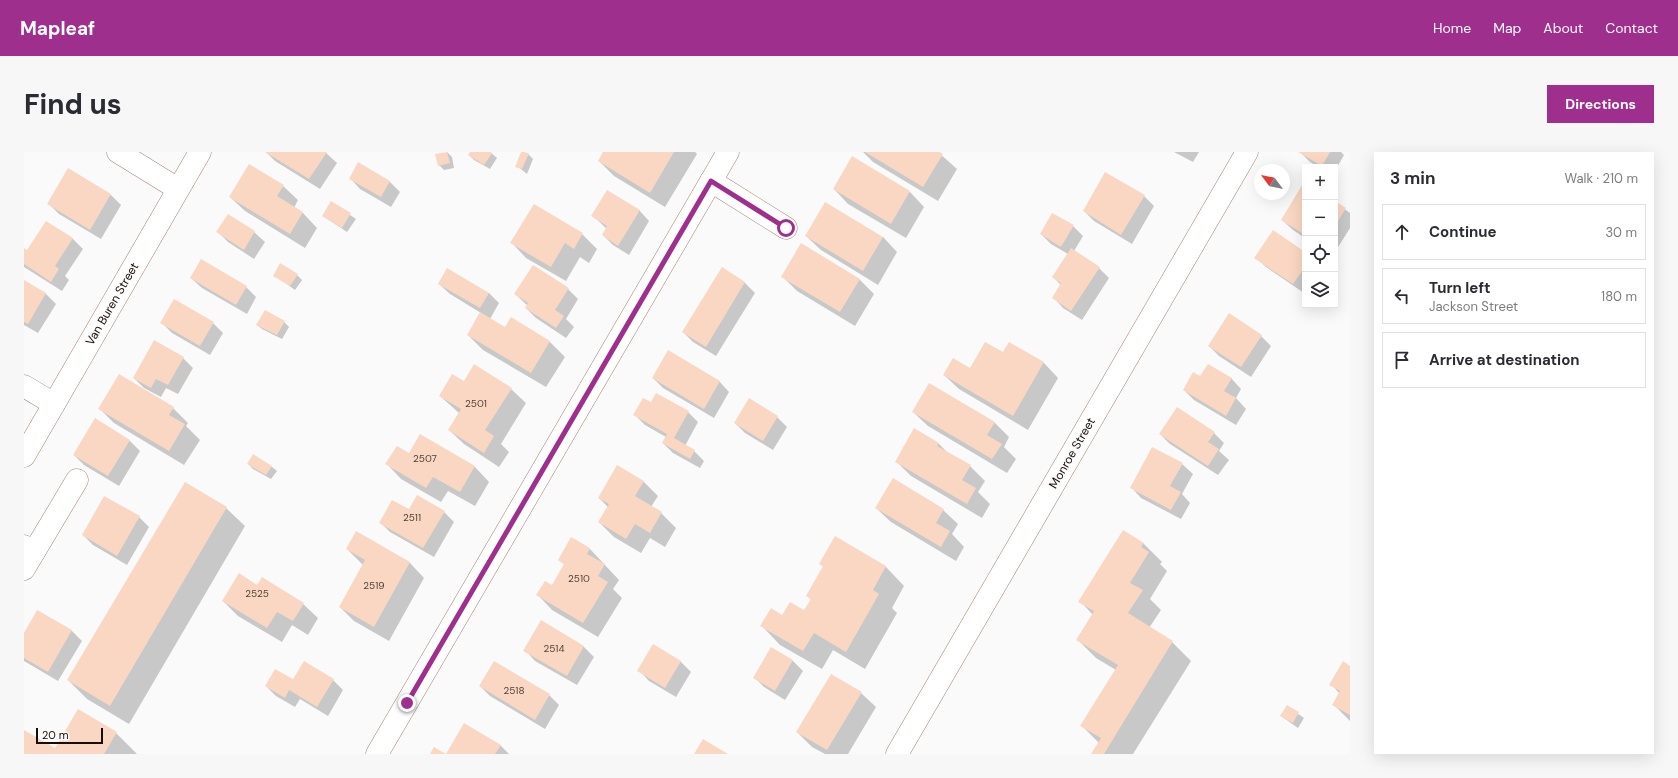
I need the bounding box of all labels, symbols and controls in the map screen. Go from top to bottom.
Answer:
text: Mapleaf [20,16,95,41]
text: Home [1433,19,1471,37]
text: Map [1493,19,1521,37]
text: About [1543,19,1583,37]
text: Contact [1605,19,1658,37]
button: Directions [1547,85,1654,123]
text: Find us [24,86,122,123]
north arrow [1254,164,1290,200]
map controls [1302,164,1338,308]
button: + [1302,164,1338,200]
text: 3 min [1390,167,1435,189]
text: Walk · 210 m [1565,170,1638,187]
button: − [1302,200,1338,236]
route start [777,219,795,237]
icon: ahead [1391,221,1413,243]
text: Continue [1429,222,1497,242]
text: 30 m [1605,224,1637,241]
button: locate [1302,236,1338,272]
street label: Van Buren Street [82,259,142,348]
button: layers [1302,272,1338,308]
text: Turn left [1429,278,1490,298]
icon: left [1391,285,1413,307]
text: 180 m [1601,288,1637,305]
text: Jackson Street [1429,298,1518,315]
icon: arrive [1391,349,1413,371]
text: Arrive at destination [1429,350,1580,370]
house number: 2501 [465,397,487,410]
street label: Monroe Street [1045,414,1099,491]
house number: 2507 [413,452,437,465]
house number: 2511 [403,511,421,524]
house number: 2510 [568,572,590,585]
house number: 2519 [363,579,385,592]
house number: 2525 [245,587,269,600]
house number: 2514 [543,642,565,655]
house number: 2518 [503,684,525,697]
route end [398,694,416,712]
scale bar [36,726,103,745]
text: 20 m [42,728,68,742]

